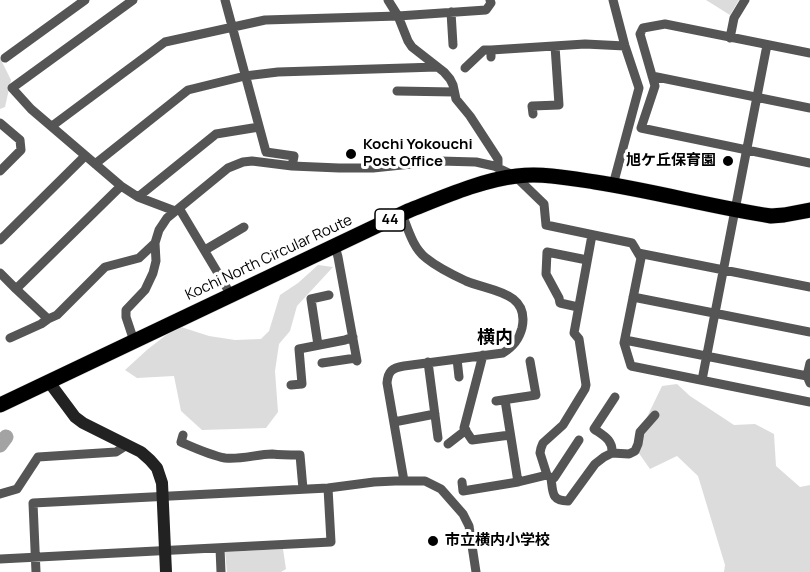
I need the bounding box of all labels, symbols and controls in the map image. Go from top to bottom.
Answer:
place label: Kochi Yokouchi Post Office [363,136,473,171]
marker: Kochi Yokouchi Post Office [344,147,358,161]
place label: 旭ケ丘保育園 [626,152,716,170]
marker: 旭ケ丘保育園 [721,154,735,168]
road number: 44 [375,209,405,231]
street label: Kochi North Circular Route [183,211,355,305]
district label: 横内 [477,327,513,349]
place label: 市立横内小学校 [445,532,550,550]
marker: 市立横内小学校 [426,534,440,548]

